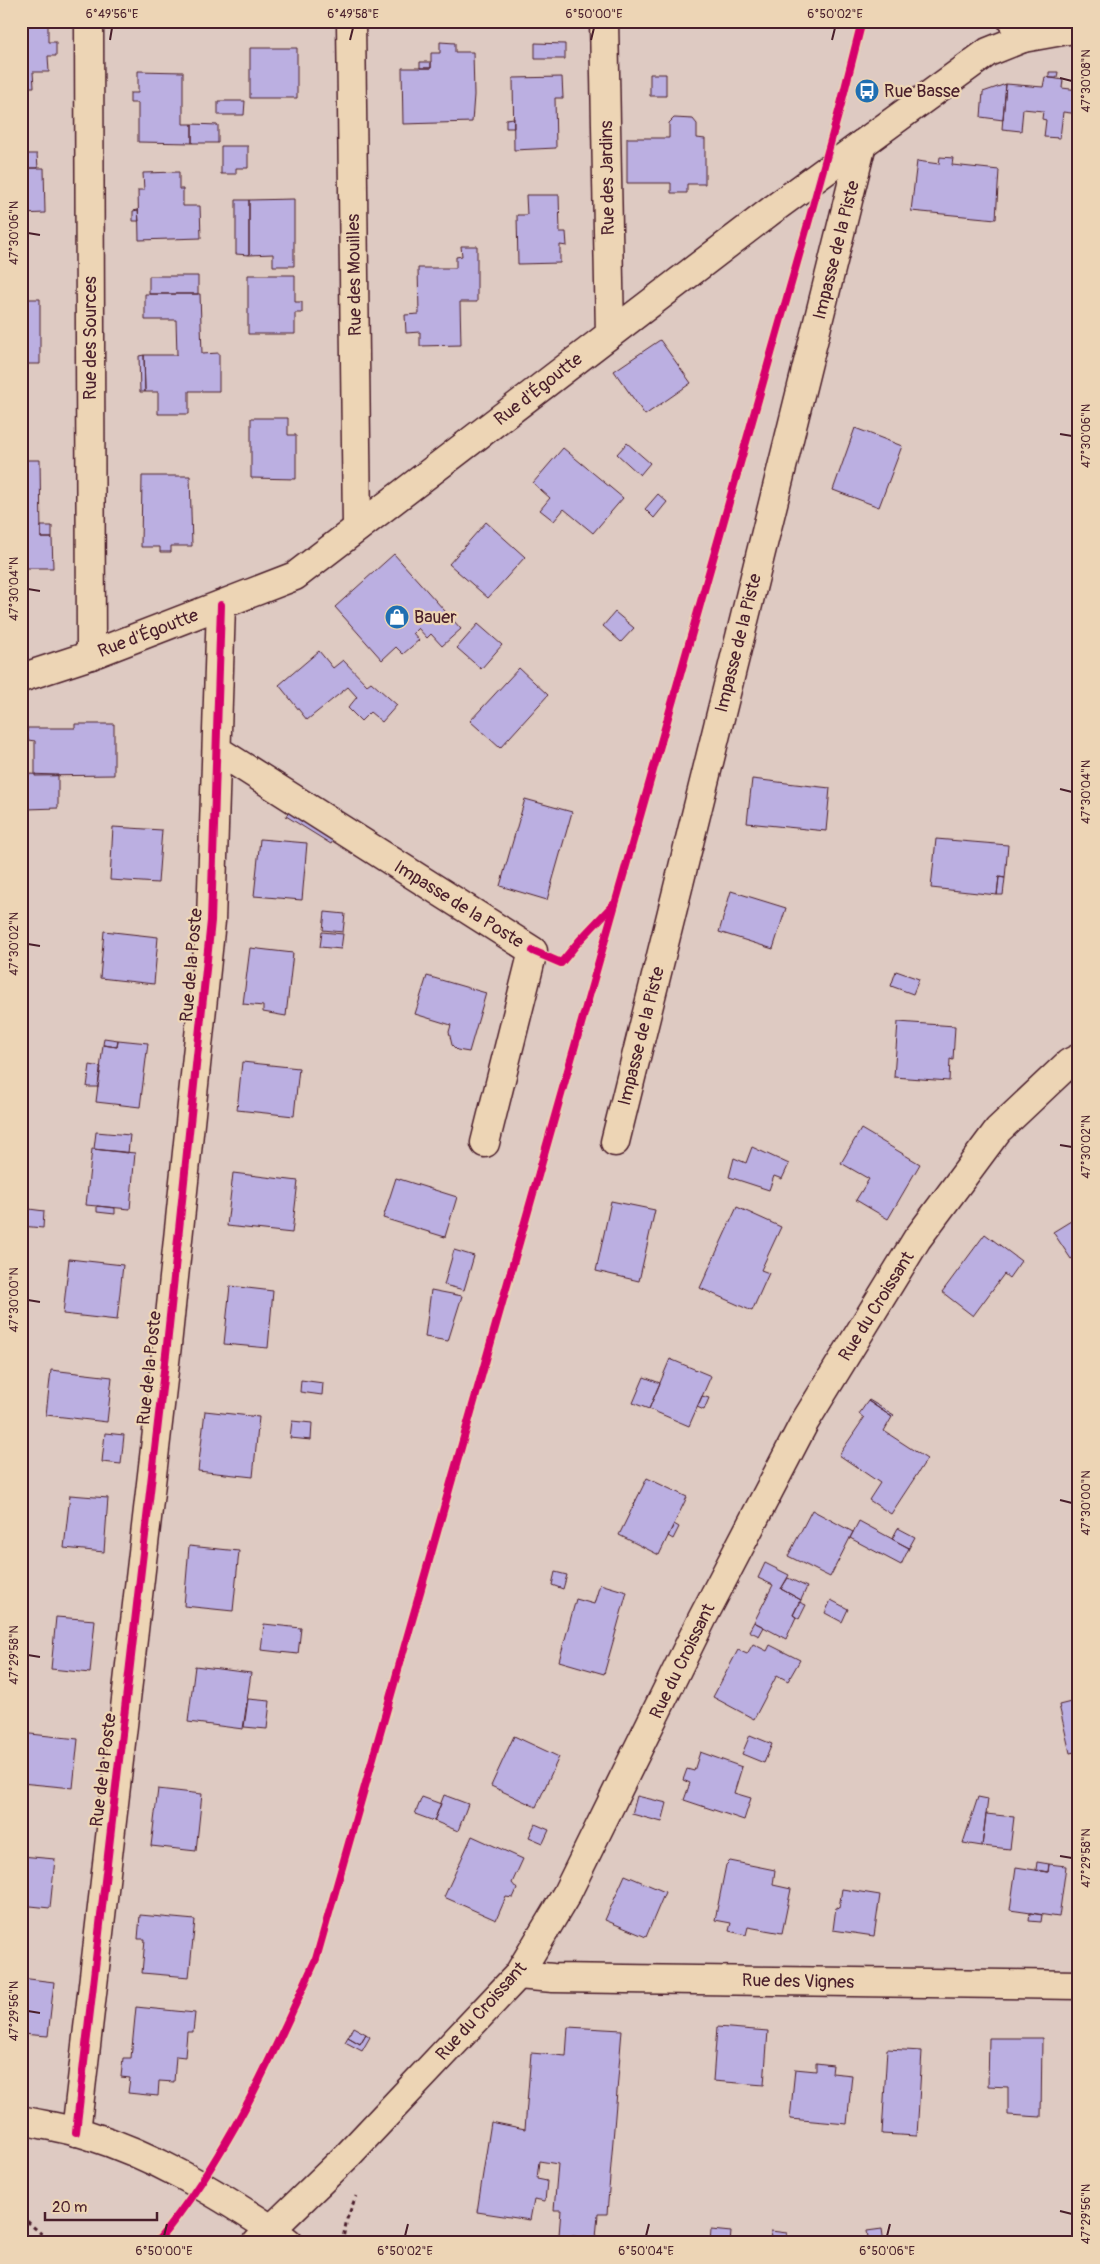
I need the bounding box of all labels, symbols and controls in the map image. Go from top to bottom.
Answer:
text: 6°49'56"E [86,7,138,22]
text: 6°49'58"E [327,7,379,22]
text: 6°50'00"E [566,7,622,22]
text: 6°50'02"E [807,7,863,22]
text: 47°30'08"N [1079,49,1094,113]
bus stop icon: Rue Basse [854,78,880,104]
place label: Rue Basse [884,80,960,103]
street label: Rue des Jardins [595,120,620,236]
street label: Impasse de la Piste [808,178,865,322]
text: 47°30'06"N [7,201,22,265]
street label: Rue des Mouilles [342,214,367,336]
street label: Rue des Sources [79,276,102,400]
street label: Rue d'Égoutte [490,348,587,431]
text: 47°30'06"N [1079,404,1094,468]
text: 47°30'04"N [7,557,22,621]
street label: Impasse de la Piste [710,571,767,715]
street label: Rue d'Égoutte [95,604,202,663]
shop icon: Bauer [384,604,410,630]
place label: Bauer [414,606,457,629]
text: 47°30'04"N [1079,760,1094,824]
street label: Impasse de la Poste [389,855,528,954]
street label: Rue de la Poste [175,907,208,1023]
text: 47°30'02"N [7,912,22,976]
street label: Impasse de la Piste [613,964,670,1108]
text: 47°30'02"N [1079,1115,1094,1179]
street label: Rue du Croissant [833,1246,920,1365]
text: 47°30'00"N [7,1267,22,1333]
street label: Rue de la Poste [132,1310,167,1426]
text: 47°30'00"N [1079,1470,1094,1536]
street label: Rue du Croissant [645,1599,721,1723]
text: 47°29'58"N [7,1625,22,1685]
street label: Rue de la Poste [85,1712,122,1828]
text: 47°29'58"N [1079,1828,1094,1888]
street label: Rue du Croissant [431,1957,532,2066]
street label: Rue des Vignes [742,1969,854,1994]
text: 47°29'56"N [7,1981,22,2041]
text: 47°29'56"N [1079,2184,1094,2244]
scale bar [45,2189,158,2221]
text: 20 m [52,2198,87,2217]
text: 6°50'00"E [136,2244,192,2259]
text: 6°50'02"E [377,2244,433,2259]
text: 6°50'04"E [618,2244,674,2259]
text: 6°50'06"E [859,2244,915,2259]

